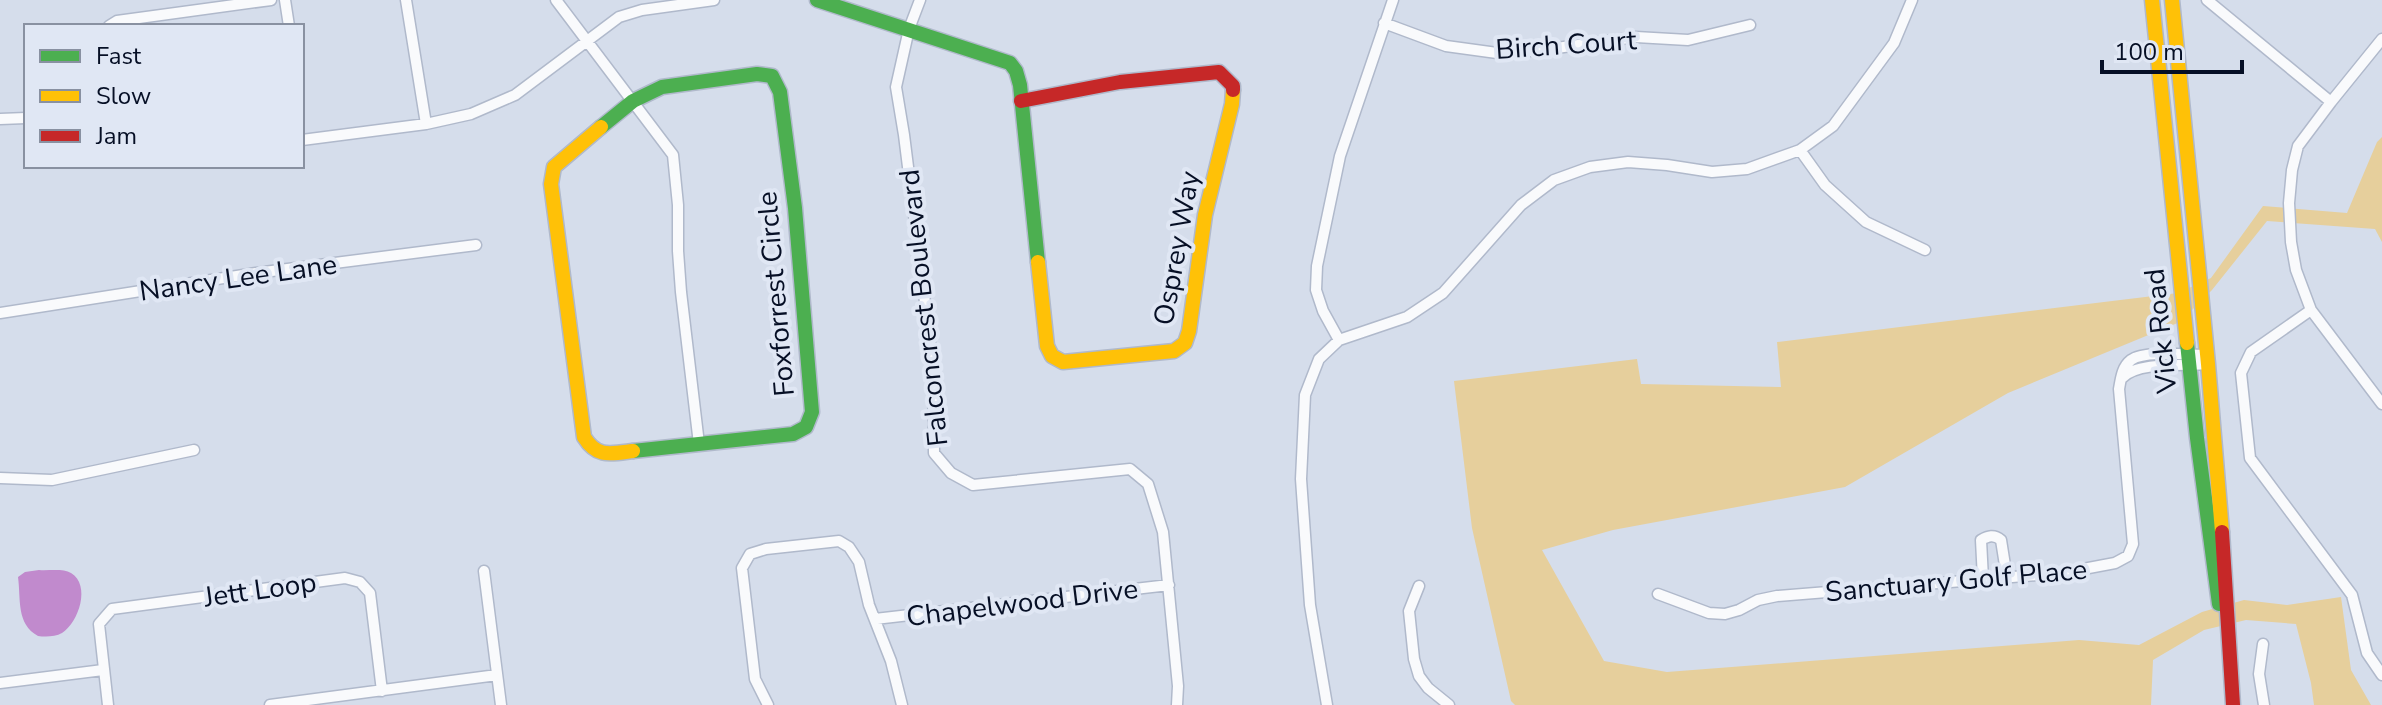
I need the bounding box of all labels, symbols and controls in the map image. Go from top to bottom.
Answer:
street label: Birch Court [1494,21,1638,69]
legend [24,24,304,168]
scale bar [2102,24,2242,74]
text: 100 m [2114,36,2184,68]
text: Fast [96,40,142,72]
text: Slow [96,80,151,112]
text: Jam [95,120,137,152]
street label: Falconcrest Boulevard [891,168,957,448]
street label: Osprey Way [1145,168,1209,328]
street label: Foxforrest Circle [748,190,804,398]
street label: Nancy Lee Lane [137,245,339,311]
street label: Vick Road [2136,267,2187,396]
street label: Sanctuary Golf Place [1824,551,2089,611]
street label: Jett Loop [201,563,319,617]
street label: Chapelwood Drive [904,570,1140,636]

